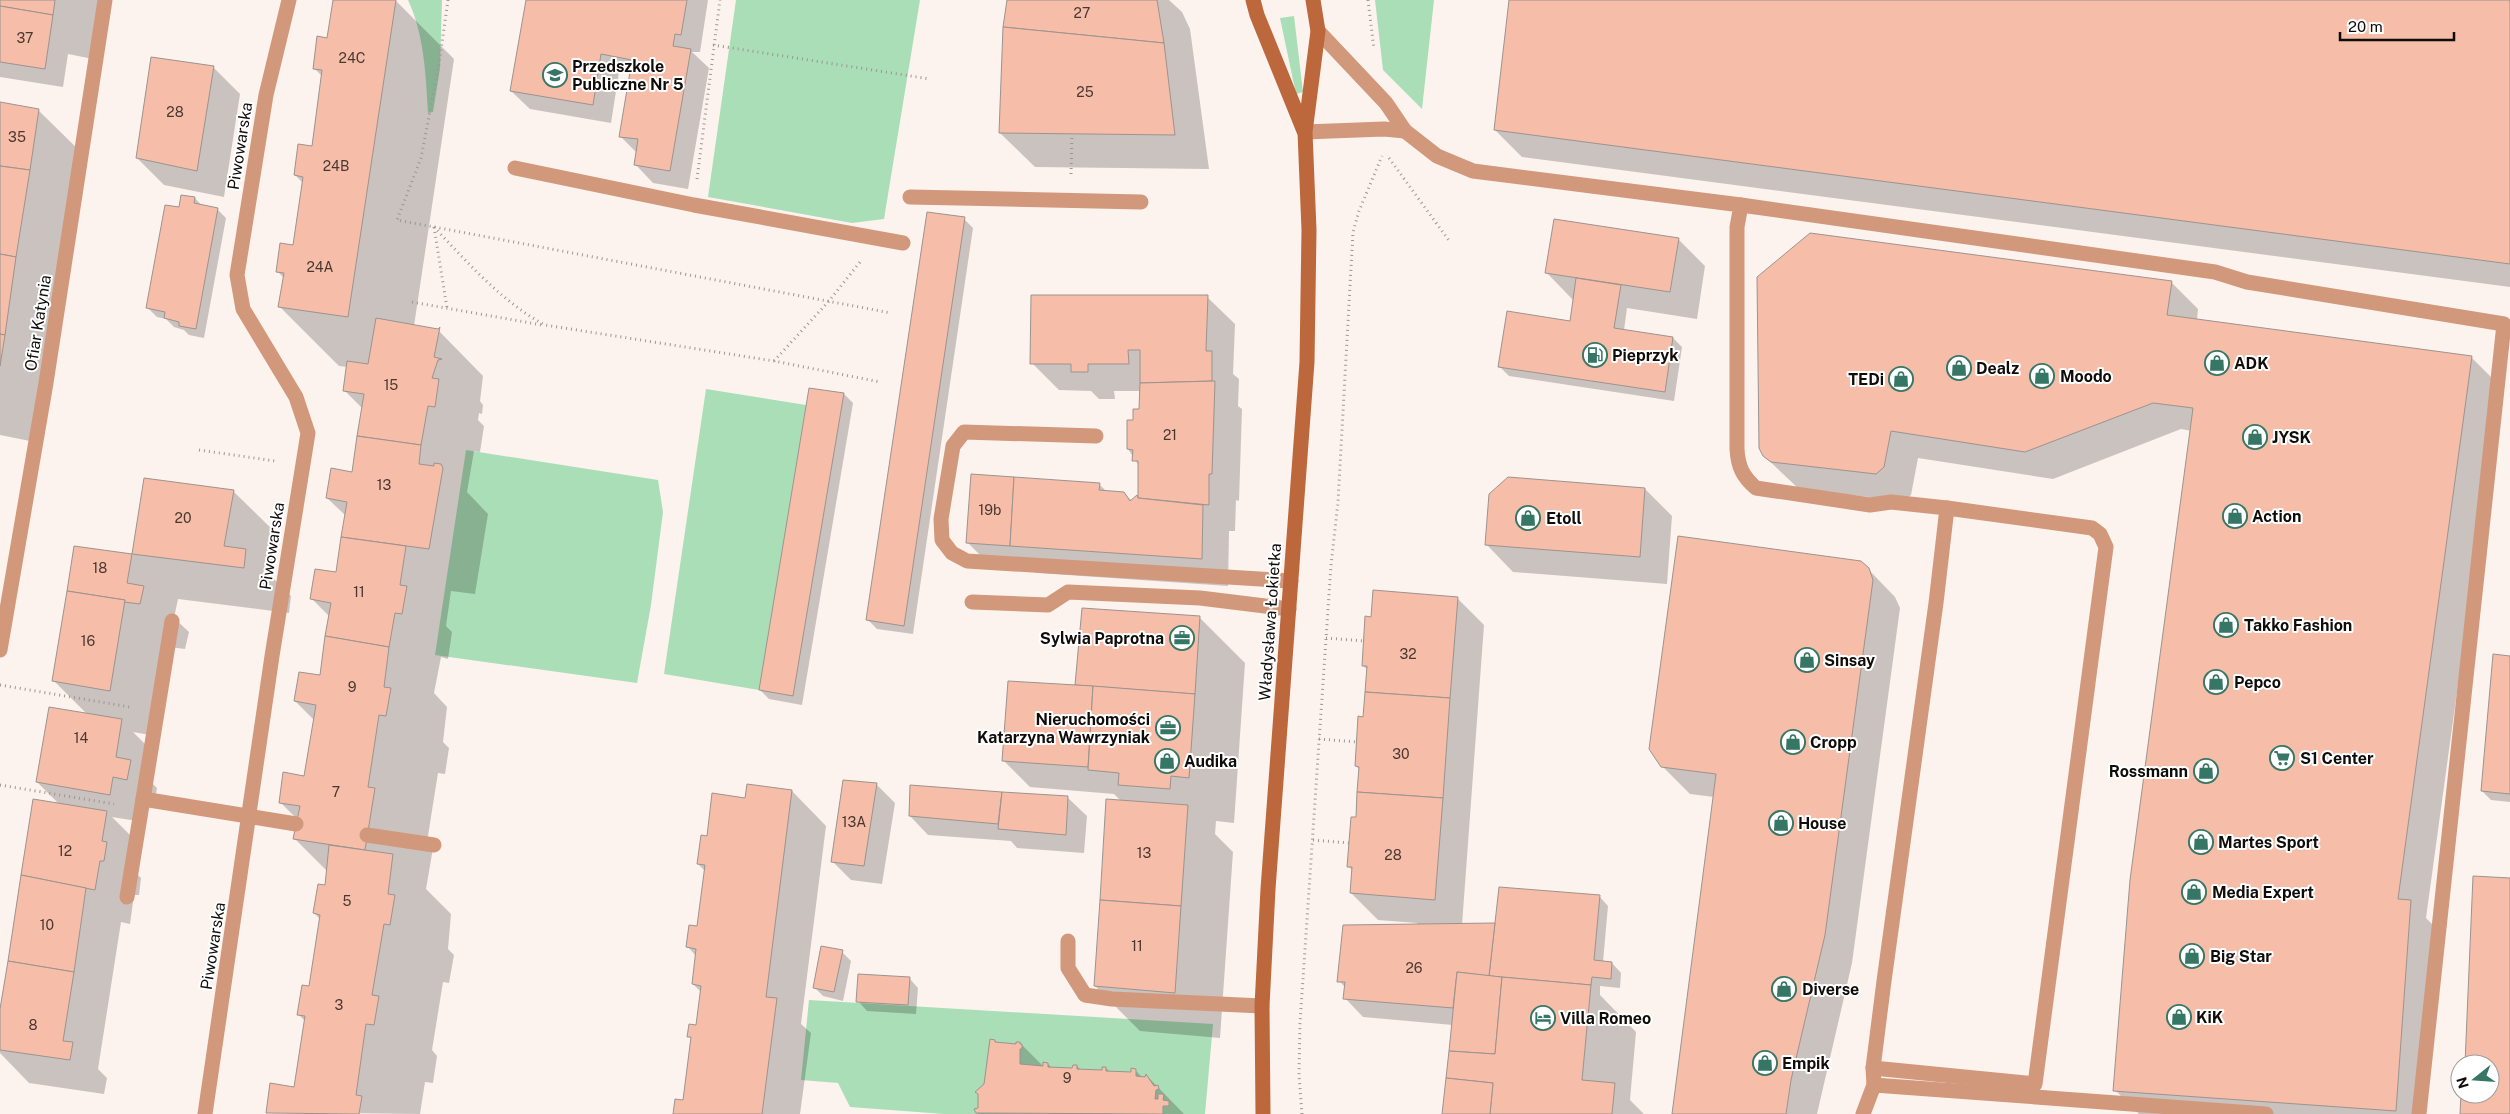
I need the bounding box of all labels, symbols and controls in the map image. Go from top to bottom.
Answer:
house number: 27 [1074,5,1090,21]
scale bar [2340,10,2454,42]
text: 20 m [2348,18,2383,35]
house number: 37 [17,30,33,46]
house number: 24C [339,50,365,66]
place label: Przedszkole Publiczne Nr 5 [572,57,684,94]
school or university icon: Przedszkole Publiczne Nr 5 [542,62,568,88]
house number: 25 [1076,84,1094,100]
street label: Piwowarska [224,101,256,191]
house number: 28 [166,104,184,120]
house number: 35 [8,129,26,145]
house number: 24B [323,158,349,174]
house number: 24A [306,259,334,275]
street label: Ofiar Katynia [21,274,55,372]
fuel station icon: Pieprzyk [1582,342,1608,368]
place label: Pieprzyk [1612,346,1679,365]
shop icon: ADK [2204,350,2230,376]
place label: ADK [2234,354,2269,373]
shop icon: Dealz [1946,355,1972,381]
place label: Dealz [1976,359,2019,378]
shop icon: Moodo [2029,363,2055,389]
shop icon: TEDi [1888,366,1914,392]
place label: Moodo [2060,367,2112,386]
place label: TEDi [1848,370,1884,389]
house number: 15 [384,377,398,393]
shop icon: JYSK [2242,424,2268,450]
house number: 21 [1163,427,1177,443]
place label: JYSK [2272,428,2311,447]
house number: 13 [377,477,391,493]
street label: Piwowarska [256,501,288,591]
house number: 19b [979,502,1001,518]
shop icon: Action [2222,503,2248,529]
shop icon: Etoll [1515,505,1541,531]
place label: Action [2252,507,2301,526]
place label: Etoll [1546,509,1582,528]
house number: 20 [175,510,191,526]
street label: Władysława Łokietka [1255,543,1285,701]
house number: 18 [93,560,107,576]
house number: 11 [353,584,365,600]
shop icon: Takko Fashion [2213,612,2239,638]
place label: Takko Fashion [2244,616,2352,635]
office icon: Sylwia Paprotna [1169,625,1195,651]
place label: Sylwia Paprotna [1040,629,1164,648]
house number: 16 [81,633,95,649]
house number: 32 [1399,646,1417,662]
shop icon: Sinsay [1794,647,1820,673]
place label: Sinsay [1824,651,1875,670]
shop icon: Pepco [2203,669,2229,695]
place label: Pepco [2234,673,2281,692]
house number: 9 [348,679,357,695]
place label: Nieruchomości Katarzyna Wawrzyniak [977,710,1150,747]
office icon: Nieruchomości Katarzyna Wawrzyniak [1155,715,1181,741]
shop icon: Cropp [1780,729,1806,755]
house number: 14 [74,730,88,746]
place label: Cropp [1810,733,1857,752]
supermarket icon: S1 Center [2269,745,2295,771]
house number: 30 [1392,746,1410,762]
shop icon: Audika [1154,748,1180,774]
place label: S1 Center [2300,749,2374,768]
place label: Audika [1184,752,1237,771]
shop icon: Rossmann [2193,758,2219,784]
place label: Rossmann [2109,762,2188,781]
house number: 7 [332,784,340,800]
shop icon: House [1768,810,1794,836]
house number: 13A [842,814,866,830]
place label: House [1798,814,1846,833]
shop icon: Martes Sport [2188,829,2214,855]
place label: Martes Sport [2218,833,2319,852]
house number: 12 [58,843,72,859]
house number: 13 [1137,845,1151,861]
house number: 28 [1384,847,1402,863]
shop icon: Media Expert [2181,879,2207,905]
place label: Media Expert [2212,883,2314,902]
house number: 5 [343,893,352,909]
street label: Piwowarska [197,901,229,991]
house number: 10 [40,917,54,933]
house number: 11 [1131,938,1143,954]
shop icon: Big Star [2179,943,2205,969]
place label: Big Star [2210,947,2272,966]
house number: 26 [1405,960,1423,976]
shop icon: Diverse [1771,976,1797,1002]
place label: Diverse [1802,980,1859,999]
house number: 3 [335,997,344,1013]
shop icon: KiK [2166,1004,2192,1030]
hotel icon: Villa Romeo [1530,1005,1556,1031]
place label: KiK [2196,1008,2224,1027]
place label: Villa Romeo [1560,1009,1651,1028]
house number: 8 [28,1017,38,1033]
shop icon: Empik [1752,1050,1778,1076]
place label: Empik [1782,1054,1830,1073]
north arrow [2450,1054,2500,1104]
house number: 9 [1063,1070,1072,1086]
text: N [2453,1075,2472,1090]

